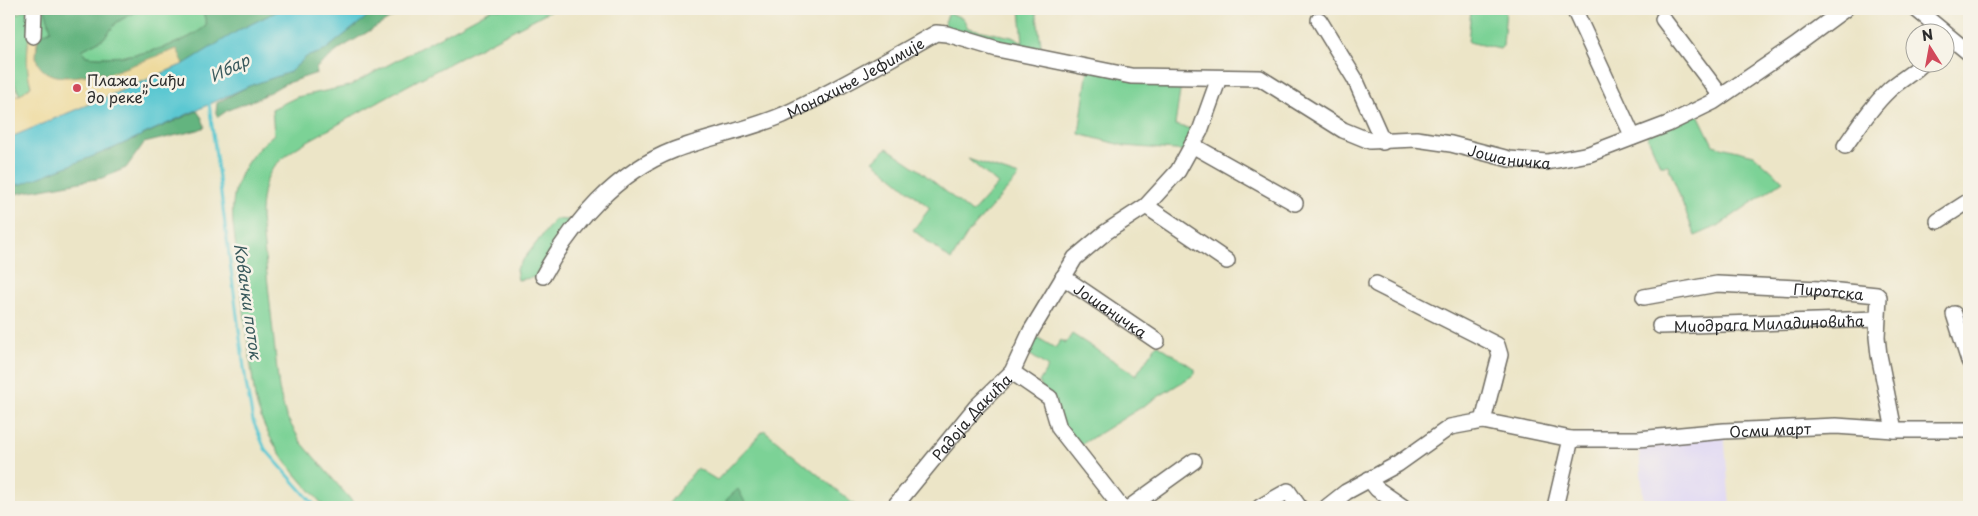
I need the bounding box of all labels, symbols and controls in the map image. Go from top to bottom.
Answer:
north arrow [1906,22,1956,72]
text: N [1920,23,1935,46]
street label: Монахиње Јефимије [782,31,928,123]
water label: Ибар [205,46,254,87]
place label: Плажа „Сиђи до реке” [87,68,185,108]
marker: Плажа „Сиђи до реке” [71,82,83,94]
street label: Јошаничка [1466,137,1553,174]
water label: Ковачки поток [229,242,269,362]
street label: Јошаничка [1070,276,1153,343]
street label: Пиротска [1793,276,1866,305]
street label: Миодрага Миладиновића [1673,308,1865,337]
street label: Радоја Дакића [926,367,1017,465]
street label: Осми март [1729,416,1812,442]

